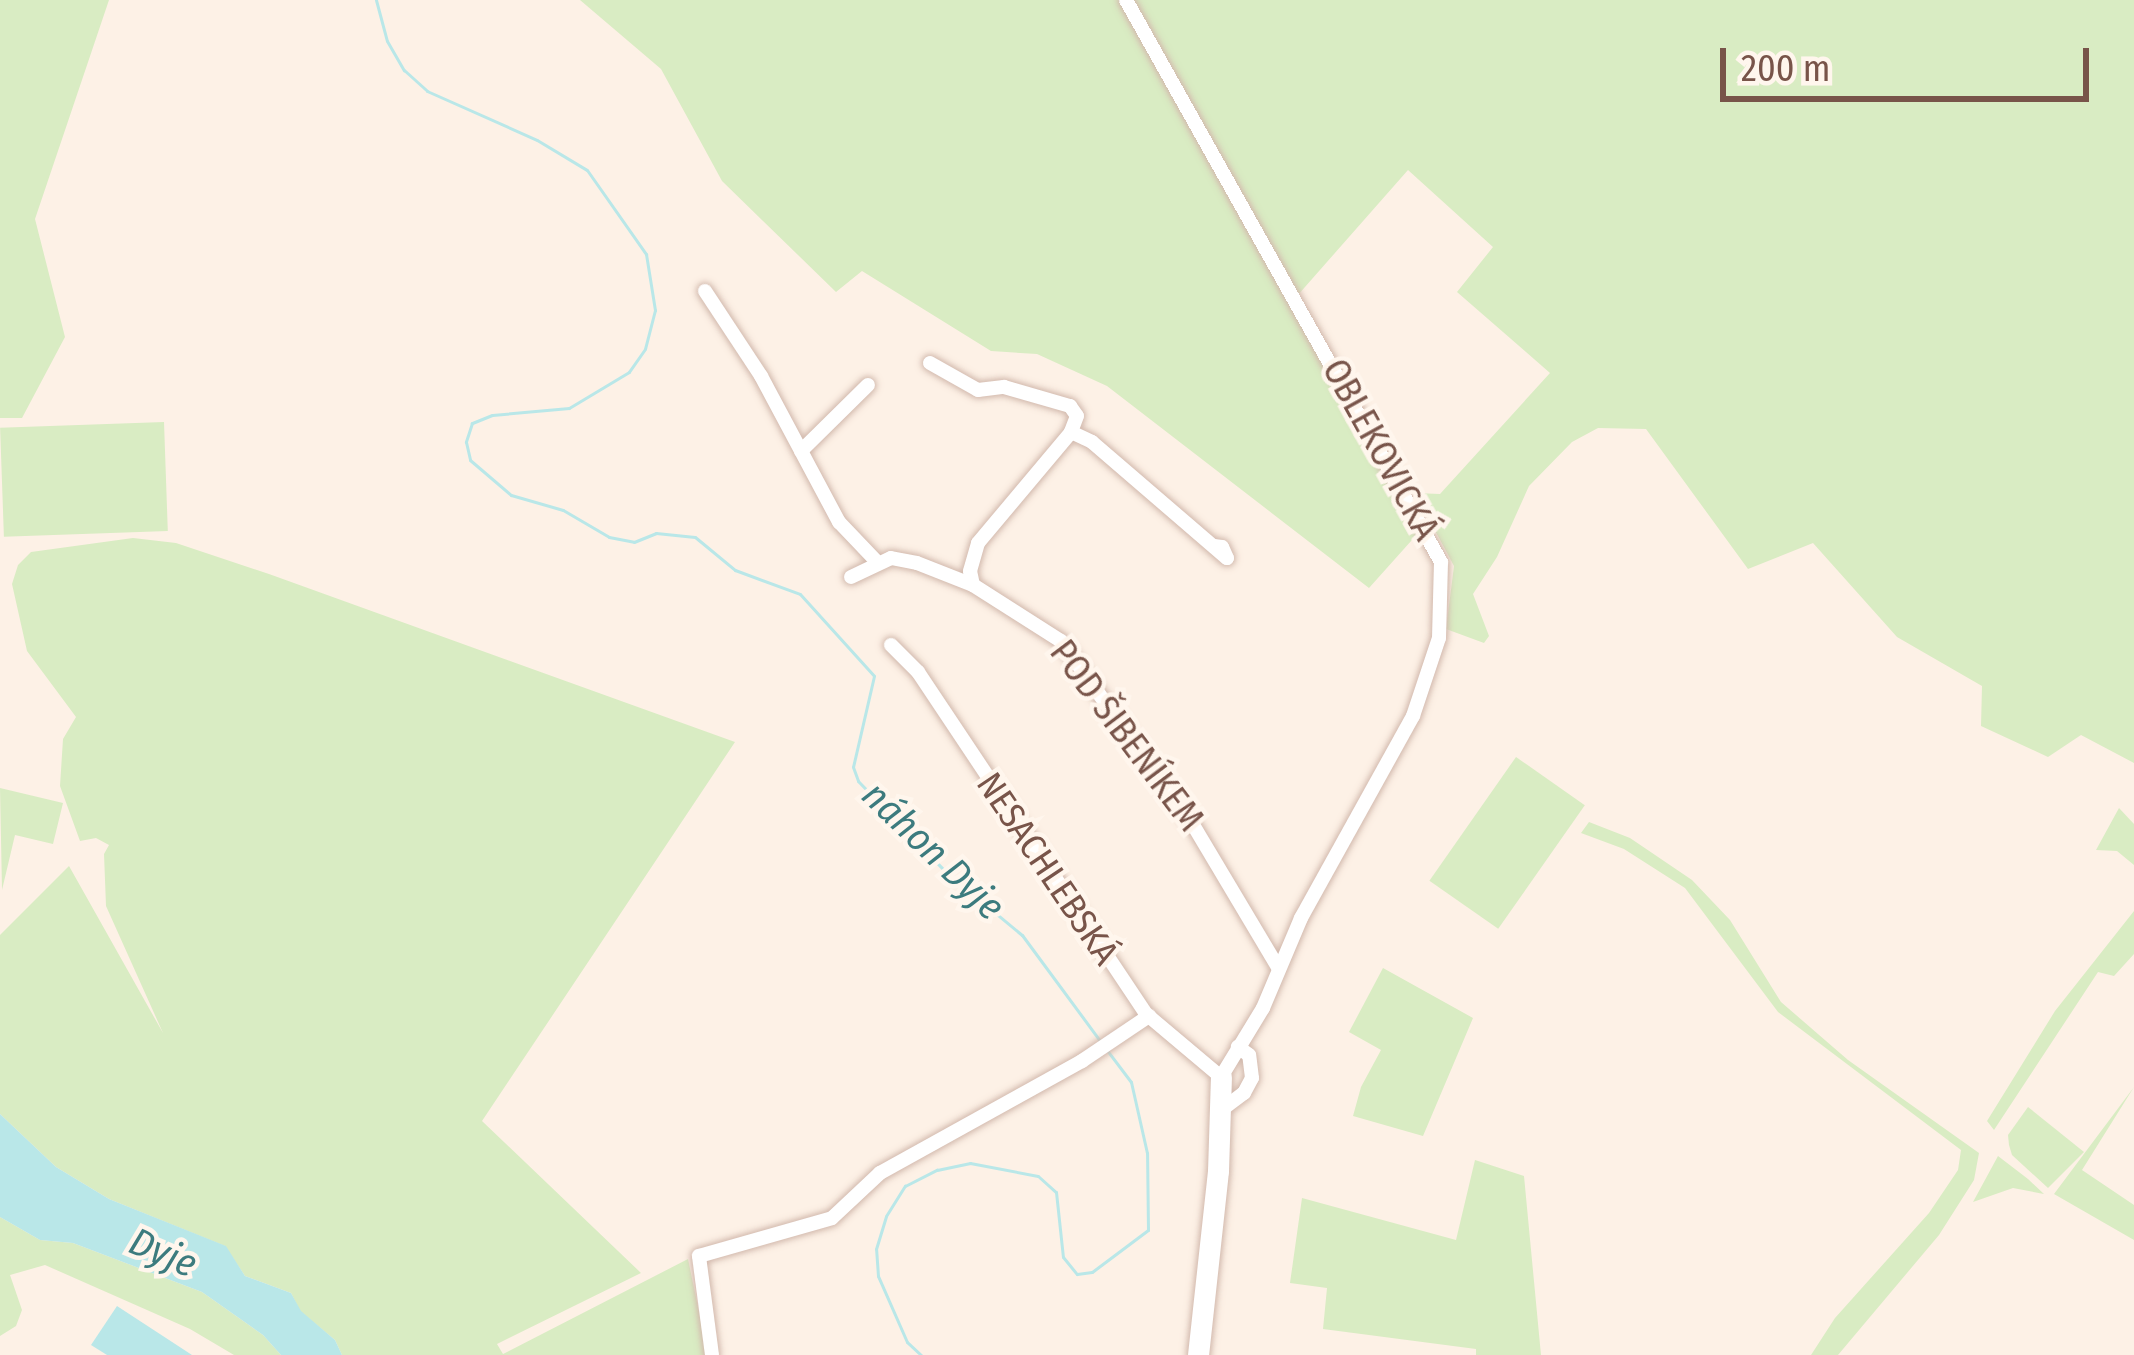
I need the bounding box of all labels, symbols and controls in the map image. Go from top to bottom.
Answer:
scale bar [1726,24,2095,98]
text: 200 m [1741,47,1831,91]
street label: OBLEKOVICKÁ [1313,352,1447,548]
street label: POD ŠIBENÍKEM [1040,632,1212,840]
street label: NESACHLEBSKÁ [967,765,1127,973]
water label: náhon Dyje [852,772,1014,930]
water label: Dyje [122,1218,204,1288]

